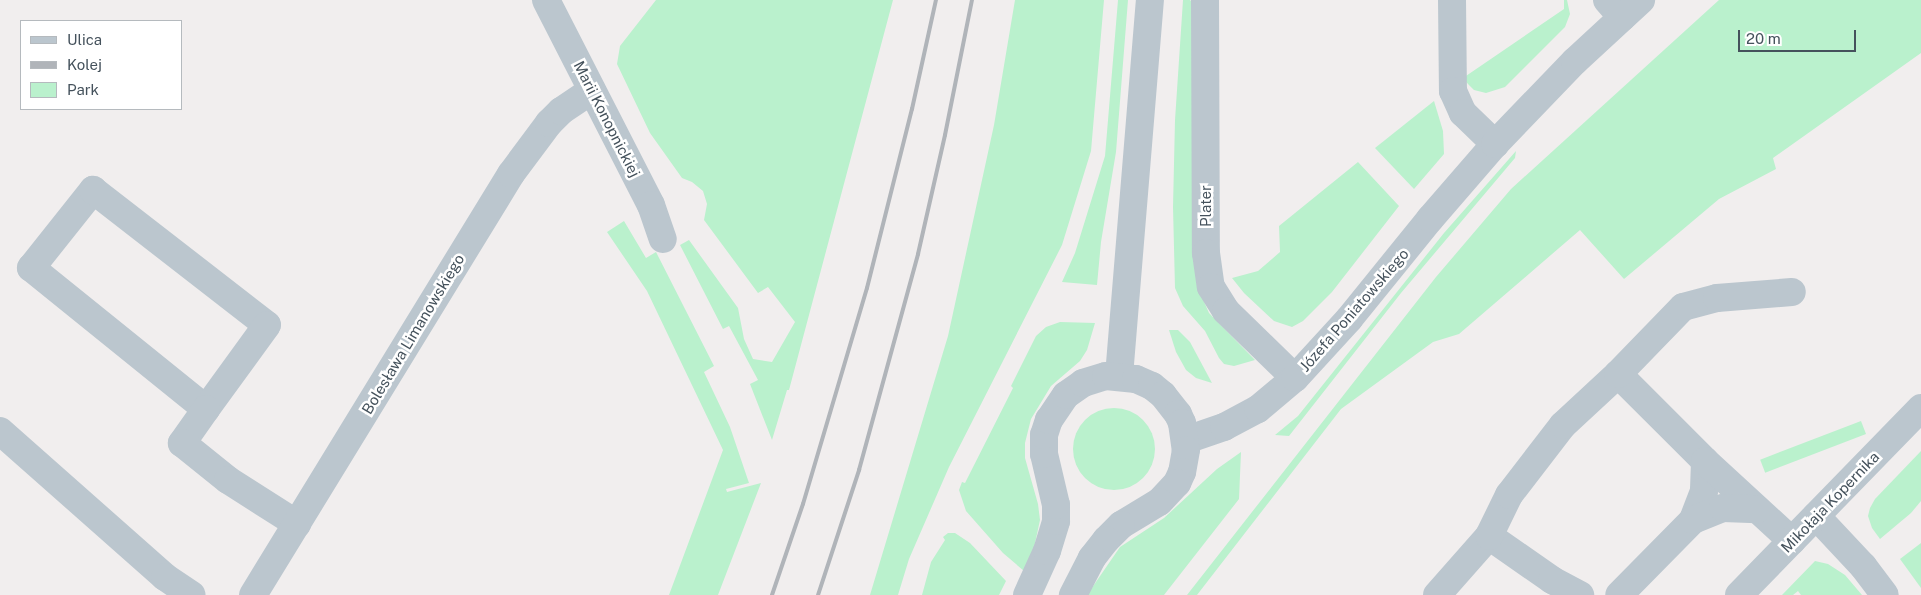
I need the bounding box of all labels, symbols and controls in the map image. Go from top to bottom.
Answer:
legend [20,20,182,110]
scale bar [1741,20,1858,52]
text: 20 m [1746,30,1781,47]
text: Ulica [67,31,102,48]
text: Kolej [67,56,102,73]
street label: Marii Konopnickiej [570,58,644,180]
text: Park [67,81,99,98]
street label: Plater [1197,185,1215,227]
street label: Józefa Poniatowskiego [1296,245,1412,375]
street label: Bolesława Limanowskiego [358,251,468,417]
street label: Mikołaja Kopernika [1777,448,1883,556]

